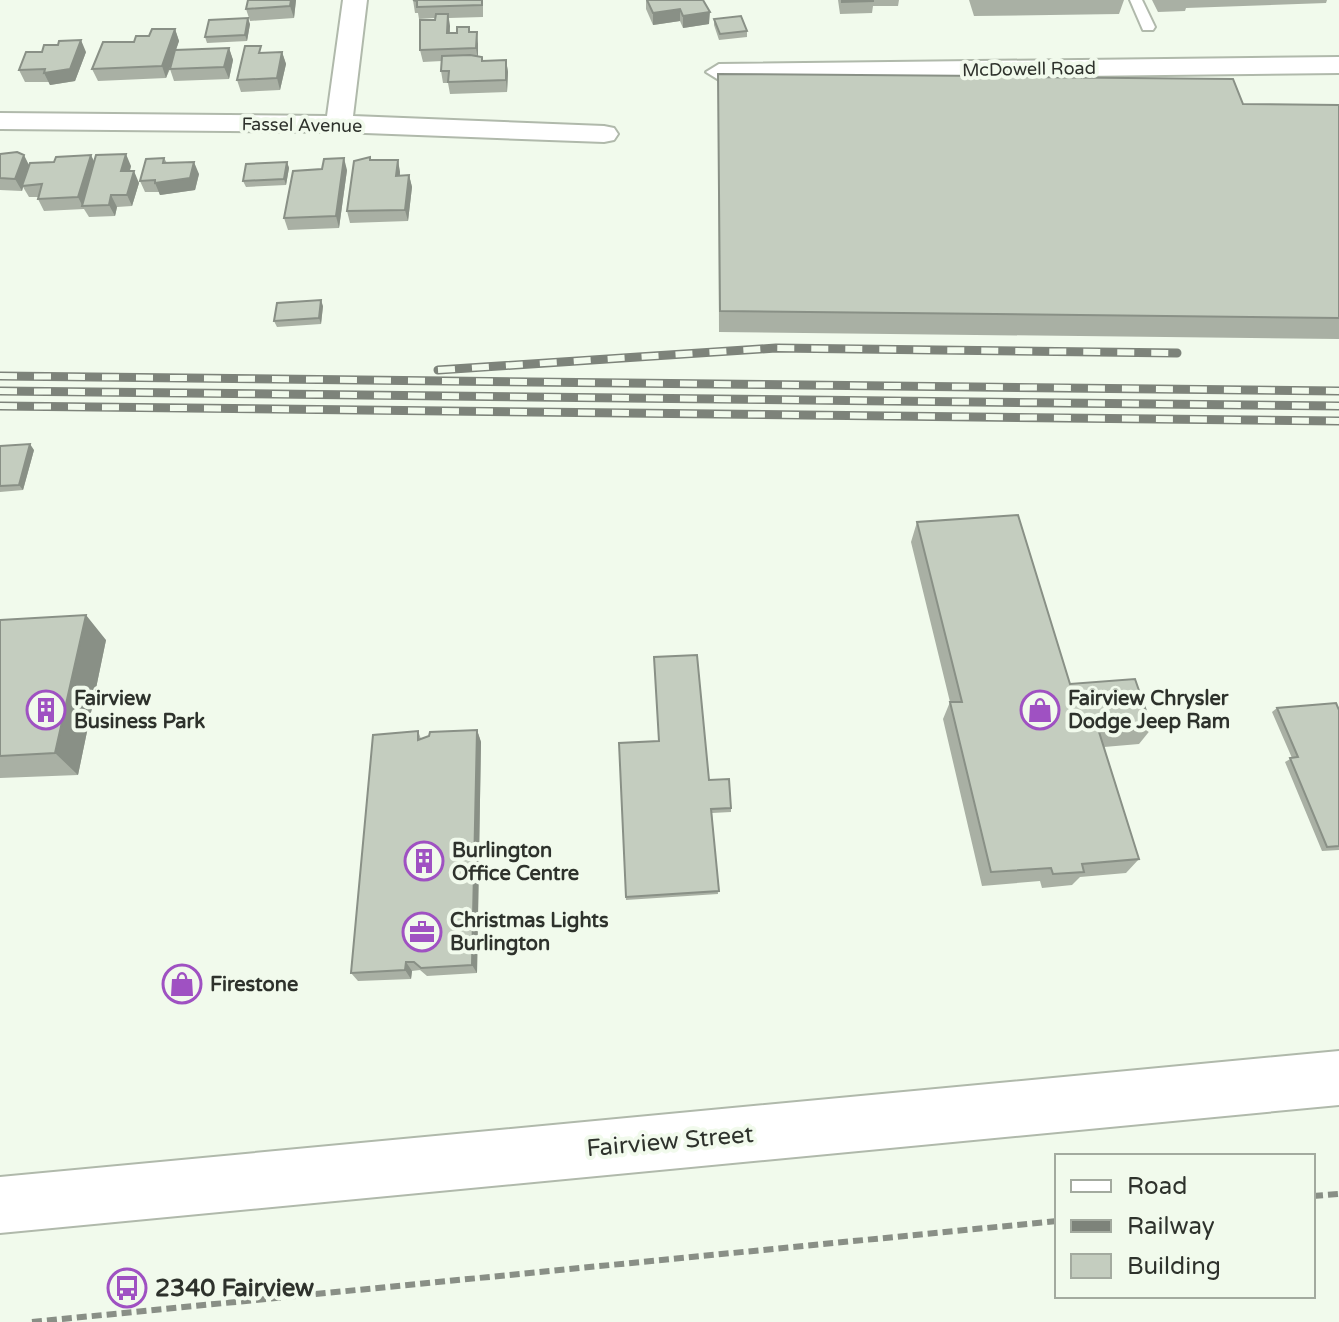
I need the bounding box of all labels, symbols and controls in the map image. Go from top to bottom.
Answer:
street label: McDowell Road [962,57,1096,81]
street label: Fassel Avenue [241,113,363,137]
place label: Fairview Business Park [74,687,205,734]
place label: Fairview Chrysler Dodge Jeep Ram [1068,687,1230,734]
building icon: Fairview Business Park [25,689,67,731]
shop icon: Fairview Chrysler Dodge Jeep Ram [1019,689,1061,731]
place label: Burlington Office Centre [452,839,579,886]
building icon: Burlington Office Centre [403,840,445,882]
place label: Christmas Lights Burlington [450,909,609,956]
office icon: Christmas Lights Burlington [401,911,443,953]
shop icon: Firestone [161,963,203,1005]
place label: Firestone [210,973,298,997]
street label: Fairview Street [585,1120,755,1163]
legend [1055,1154,1315,1298]
text: Road [1127,1172,1187,1201]
text: Railway [1127,1212,1215,1241]
text: Building [1127,1252,1221,1281]
bus stop icon: 2340 Fairview [106,1267,148,1309]
place label: 2340 Fairview [155,1274,314,1303]

